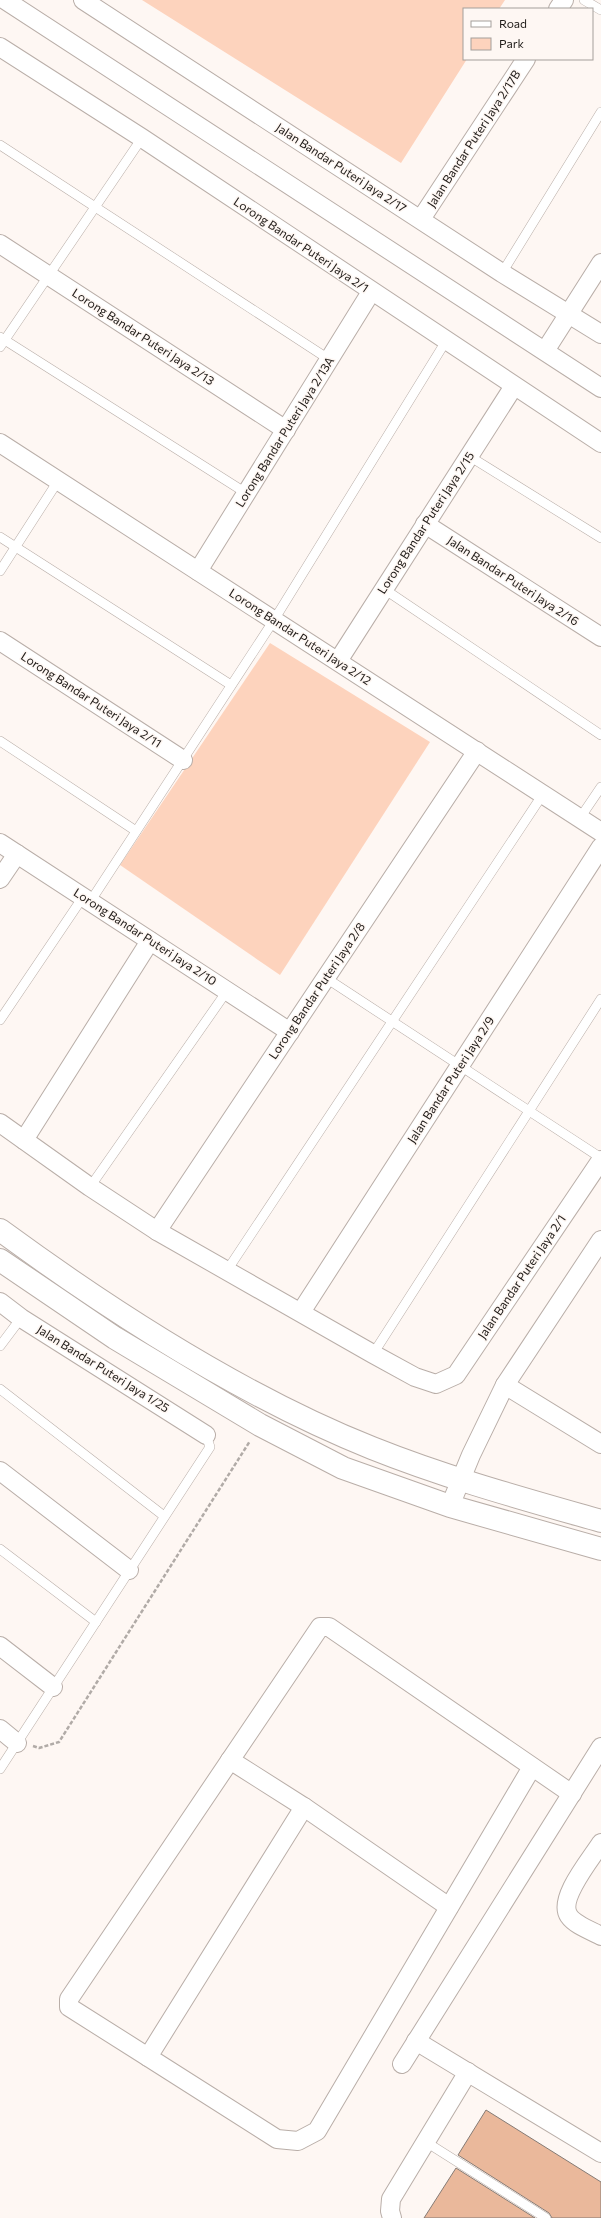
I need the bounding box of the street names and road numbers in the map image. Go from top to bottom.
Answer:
street label: Jalan Bandar Puteri Jaya 2/17B [424,67,524,210]
street label: Jalan Bandar Puteri Jaya 2/17 [273,120,409,215]
street label: Lorong Bandar Puteri Jaya 2/1 [231,194,372,295]
street label: Lorong Bandar Puteri Jaya 2/13 [69,285,217,388]
street label: Lorong Bandar Puteri Jaya 2/13A [232,354,337,510]
street label: Lorong Bandar Puteri Jaya 2/15 [374,449,477,597]
street label: Jalan Bandar Puteri Jaya 2/16 [445,532,582,629]
street label: Lorong Bandar Puteri Jaya 2/12 [226,585,374,688]
street label: Lorong Bandar Puteri Jaya 2/11 [18,648,164,751]
street label: Lorong Bandar Puteri Jaya 2/10 [71,885,220,989]
street label: Lorong Bandar Puteri Jaya 2/8 [265,920,368,1062]
street label: Jalan Bandar Puteri Jaya 2/9 [404,1013,497,1146]
street label: Jalan Bandar Puteri Jaya 2/1 [474,1212,569,1342]
street label: Jalan Bandar Puteri Jaya 1/25 [34,1322,172,1416]

